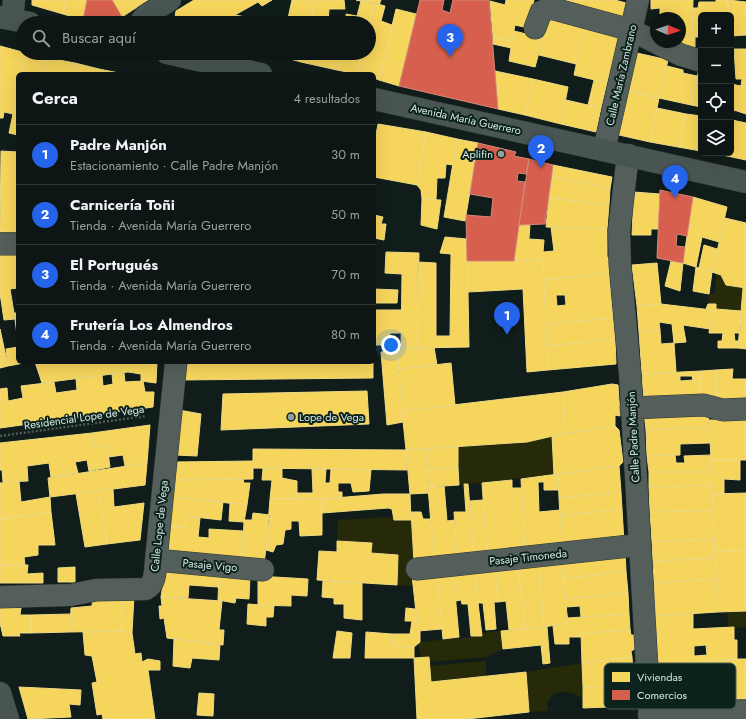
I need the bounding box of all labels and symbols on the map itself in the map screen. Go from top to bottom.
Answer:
north arrow [650,12,686,48]
street label: Calle María Zambrano [602,23,640,127]
pin: 3 [437,24,463,57]
street label: Avenida María Guerrero [409,99,523,139]
pin: 2 [528,135,554,168]
place label: Aplifin [462,146,493,162]
marker: Aplifin [496,149,506,159]
pin: 4 [662,165,688,198]
pin: 1 [494,302,520,335]
your location [381,335,401,355]
street label: Calle Padre Manjón [623,391,643,483]
street label: Residencial Lope de Vega [23,401,145,433]
place label: Lope de Vega [299,409,364,425]
marker: Lope de Vega [286,412,296,422]
street label: Calle Lope de Vega [146,479,172,573]
street label: Pasaje Timoneda [488,545,568,569]
street label: Pasaje Vigo [182,555,238,575]
legend [604,663,736,709]
text: Viviendas [637,669,683,685]
text: Comercios [637,687,688,703]

